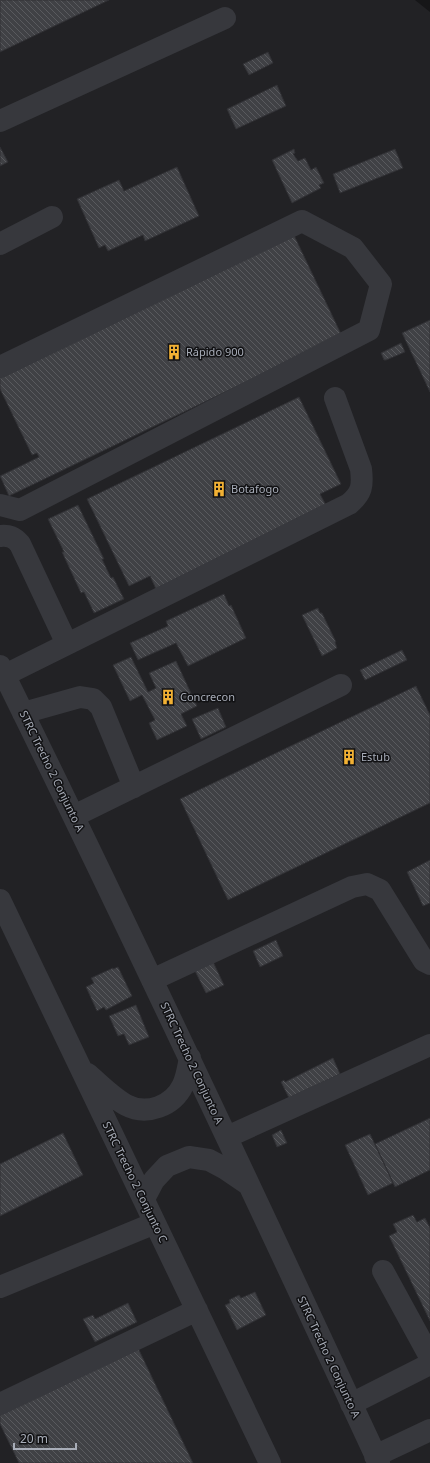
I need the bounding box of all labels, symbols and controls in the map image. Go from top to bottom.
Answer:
building icon: Rápido 900 [165,343,183,361]
place label: Rápido 900 [186,344,244,359]
building icon: Botafogo [210,480,228,498]
place label: Botafogo [231,481,279,496]
building icon: Concrecon [159,688,177,706]
place label: Concrecon [180,689,235,704]
street label: STRC Trecho 2 Conjunto A [17,708,89,835]
building icon: Estub [340,748,358,766]
place label: Estub [361,749,390,764]
street label: STRC Trecho 2 Conjunto A [158,999,228,1127]
street label: STRC Trecho 2 Conjunto C [100,1119,171,1245]
street label: STRC Trecho 2 Conjunto A [295,1293,365,1421]
scale bar [14,1425,76,1451]
text: 20 m [20,1430,48,1447]

